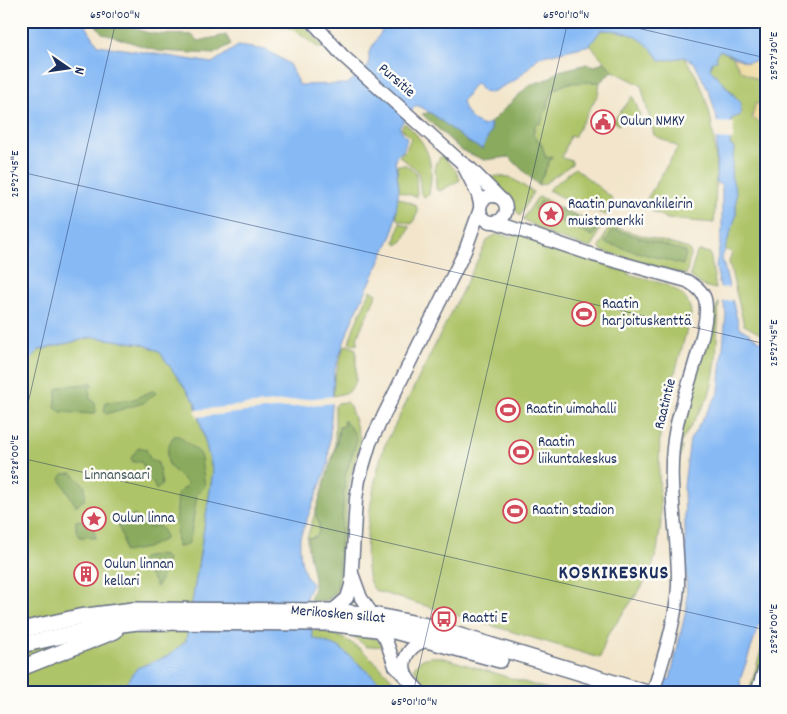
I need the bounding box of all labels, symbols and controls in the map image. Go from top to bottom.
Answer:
text: 65°01'00"N [90,7,140,24]
text: 65°01'10"N [543,7,589,24]
text: 25°27'30"E [766,31,783,80]
north arrow [42,42,92,92]
street label: Pursitie [373,59,420,104]
text: N [68,65,89,76]
public building icon: Oulun NMKY [590,109,616,135]
place label: Oulun NMKY [620,111,685,133]
text: 25°27'45"E [7,150,24,198]
place label: Raatin punavankileirin muistomerkki [568,194,693,233]
place icon: Raatin punavankileirin muistomerkki [538,201,564,227]
place label: Raatin harjoituskenttä [602,294,692,333]
sports icon: Raatin harjoituskenttä [571,301,597,327]
text: 25°27'45"E [766,319,783,367]
street label: Raatintie [649,376,683,432]
sports icon: Raatin uimahalli [495,397,521,423]
place label: Raatin uimahalli [526,399,617,421]
place label: Raatin liikuntakeskus [538,432,617,471]
text: 25°28'00"E [7,435,24,485]
sports icon: Raatin liikuntakeskus [508,439,534,465]
park label: Linnansaari [84,465,150,487]
sports icon: Raatin stadion [502,498,528,524]
place label: Raatin stadion [532,500,614,522]
place icon: Oulun linna [81,506,107,532]
place label: Oulun linna [112,508,176,530]
place label: Oulun linnan kellari [104,554,174,593]
district label: KOSKIKESKUS [559,560,669,588]
building icon: Oulun linnan kellari [73,561,99,587]
street label: Merikosken sillat [290,600,387,630]
text: 25°28'00"E [766,604,783,654]
bus stop icon: Raatti E [431,606,457,632]
place label: Raatti E [462,608,508,630]
text: 65°01'10"N [391,694,437,711]

